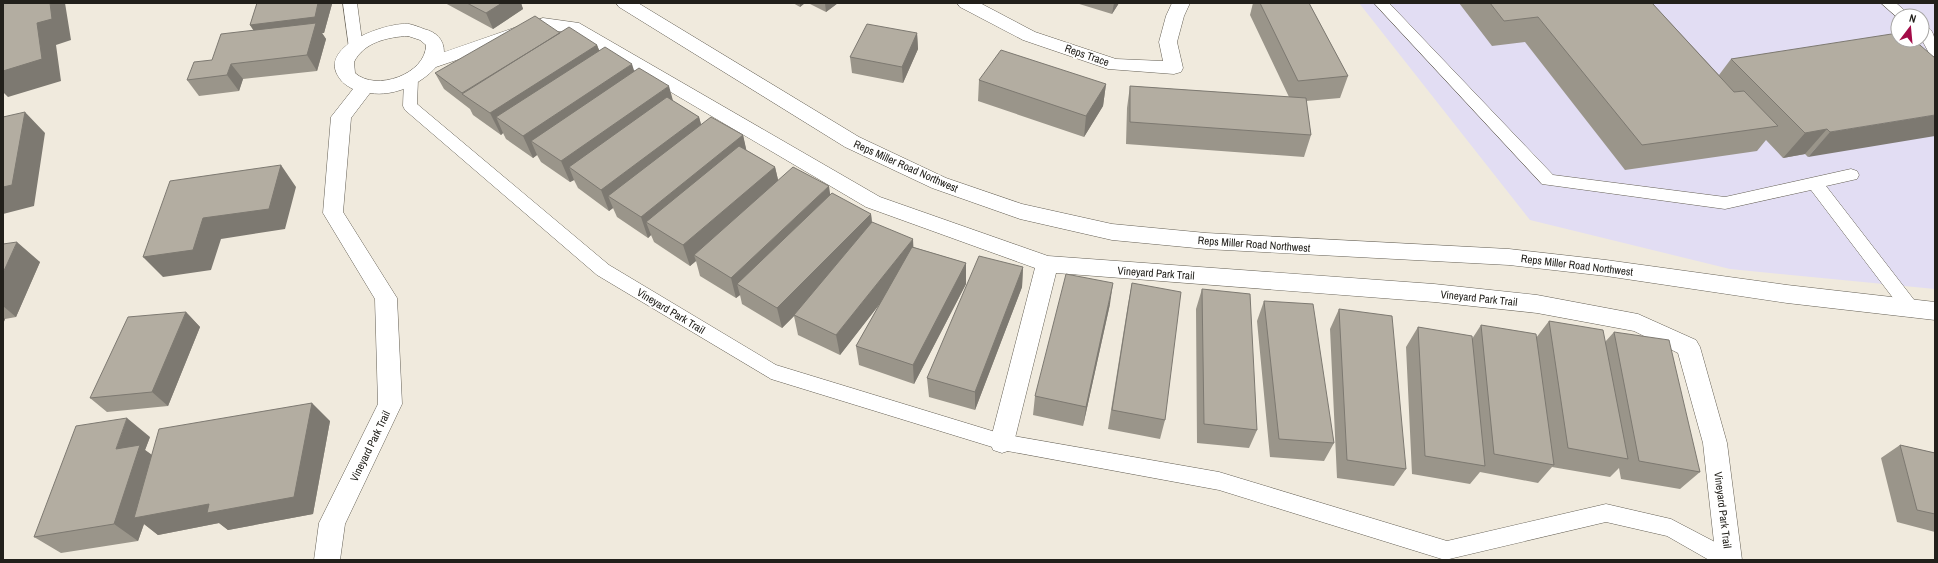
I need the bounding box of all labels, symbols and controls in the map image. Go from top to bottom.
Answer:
north arrow [1890,8,1930,48]
text: N [1908,11,1918,26]
street label: Reps Trace [1063,41,1111,69]
street label: Reps Miller Road Northwest [852,137,961,196]
street label: Reps Miller Road Northwest [1197,233,1311,255]
street label: Reps Miller Road Northwest [1520,251,1634,279]
street label: Vineyard Park Trail [1117,263,1195,283]
street label: Vineyard Park Trail [634,285,708,337]
street label: Vineyard Park Trail [1440,287,1518,309]
street label: Vineyard Park Trail [347,408,393,484]
street label: Vineyard Park Trail [1711,471,1735,549]

